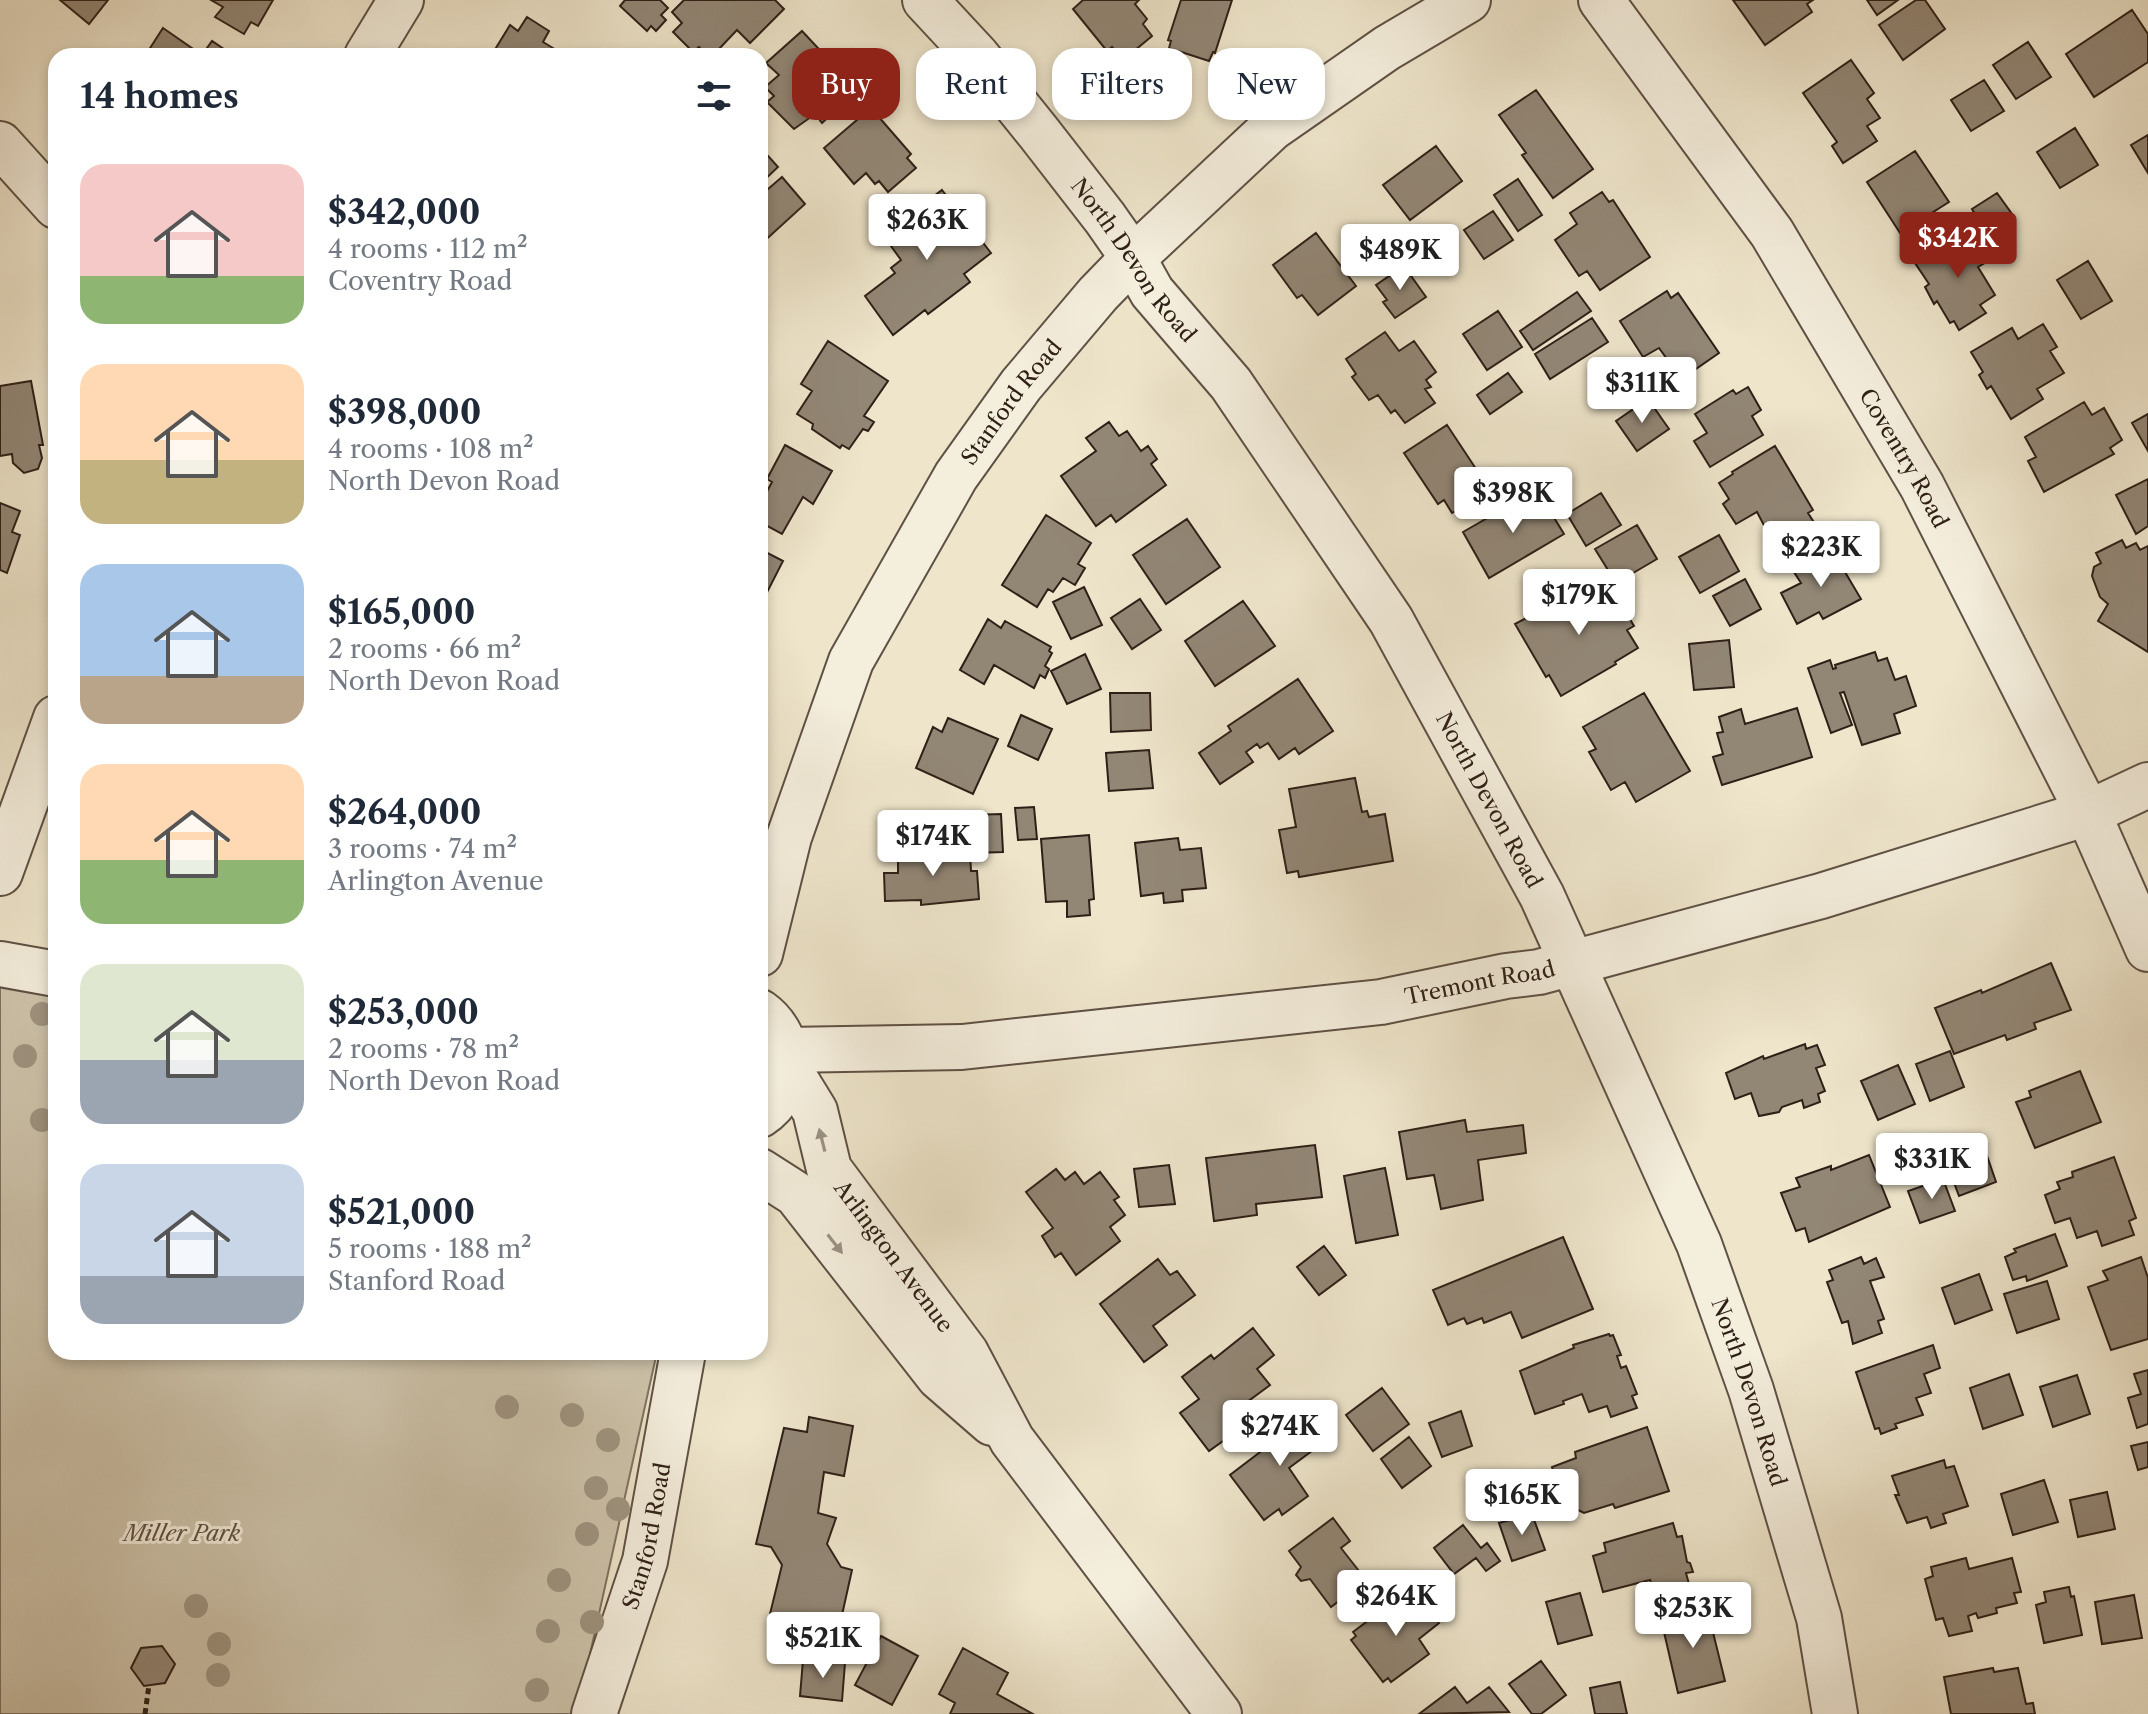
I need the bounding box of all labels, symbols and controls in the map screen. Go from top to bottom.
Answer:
chip: Buy [792,48,900,120]
chip: Rent [916,48,1036,120]
chip: Filters [1052,48,1192,120]
chip: New [1208,48,1325,120]
icon: filters [692,74,736,118]
text: 14 homes [80,75,239,117]
street label: North Devon Road [1065,172,1202,348]
text: $342,000 [328,191,480,233]
pin: $263K [871,194,983,262]
icon: home [144,196,240,292]
text: $263K [887,204,967,236]
pin: $342K [1902,212,2014,280]
text: $342K [1918,222,1998,254]
pin: $489K [1344,224,1456,292]
text: 4 rooms · 112 m² [328,233,528,265]
text: $489K [1359,234,1441,266]
text: Coventry Road [328,265,512,297]
street label: Stanford Road [955,334,1067,470]
pin: $311K [1586,357,1698,425]
text: $311K [1605,367,1679,399]
street label: Coventry Road [1854,383,1954,532]
text: $398,000 [328,391,481,433]
icon: home [144,396,240,492]
text: 4 rooms · 108 m² [328,433,534,465]
text: North Devon Road [328,465,560,497]
pin: $398K [1457,467,1569,535]
text: $398K [1472,477,1554,509]
pin: $223K [1765,521,1877,589]
text: $223K [1781,531,1861,563]
pin: $179K [1523,569,1635,637]
text: $179K [1541,579,1617,611]
text: $165,000 [328,591,475,633]
icon: home [144,596,240,692]
text: 2 rooms · 66 m² [328,633,521,665]
text: North Devon Road [328,665,560,697]
street label: North Devon Road [1430,707,1548,892]
text: $264,000 [328,791,481,833]
icon: home [144,796,240,892]
pin: $174K [877,810,989,878]
text: $174K [895,820,971,852]
text: 3 rooms · 74 m² [328,833,517,865]
text: Arlington Avenue [328,865,544,897]
street label: Tremont Road [1402,955,1558,1010]
text: $253,000 [328,991,479,1033]
icon: home [144,996,240,1092]
text: 2 rooms · 78 m² [328,1033,519,1065]
text: North Devon Road [328,1065,560,1097]
one-way arrow [815,1127,827,1152]
pin: $331K [1876,1133,1988,1201]
text: $331K [1894,1143,1970,1175]
street label: Arlington Avenue [828,1174,959,1337]
text: $521,000 [328,1191,475,1233]
icon: home [144,1196,240,1292]
text: 5 rooms · 188 m² [328,1233,532,1265]
one-way arrow [826,1234,843,1254]
text: Stanford Road [328,1265,505,1297]
street label: North Devon Road [1706,1294,1792,1490]
pin: $274K [1224,1400,1336,1468]
text: $274K [1241,1410,1319,1442]
street label: Stanford Road [616,1460,676,1613]
pin: $165K [1466,1469,1578,1537]
text: $165K [1484,1479,1560,1511]
park label: Miller Park [121,1520,241,1547]
pin: $264K [1340,1570,1452,1638]
text: $264K [1355,1580,1437,1612]
pin: $253K [1637,1582,1749,1650]
text: $253K [1653,1592,1733,1624]
pin: $521K [767,1612,879,1680]
text: $521K [785,1622,861,1654]

